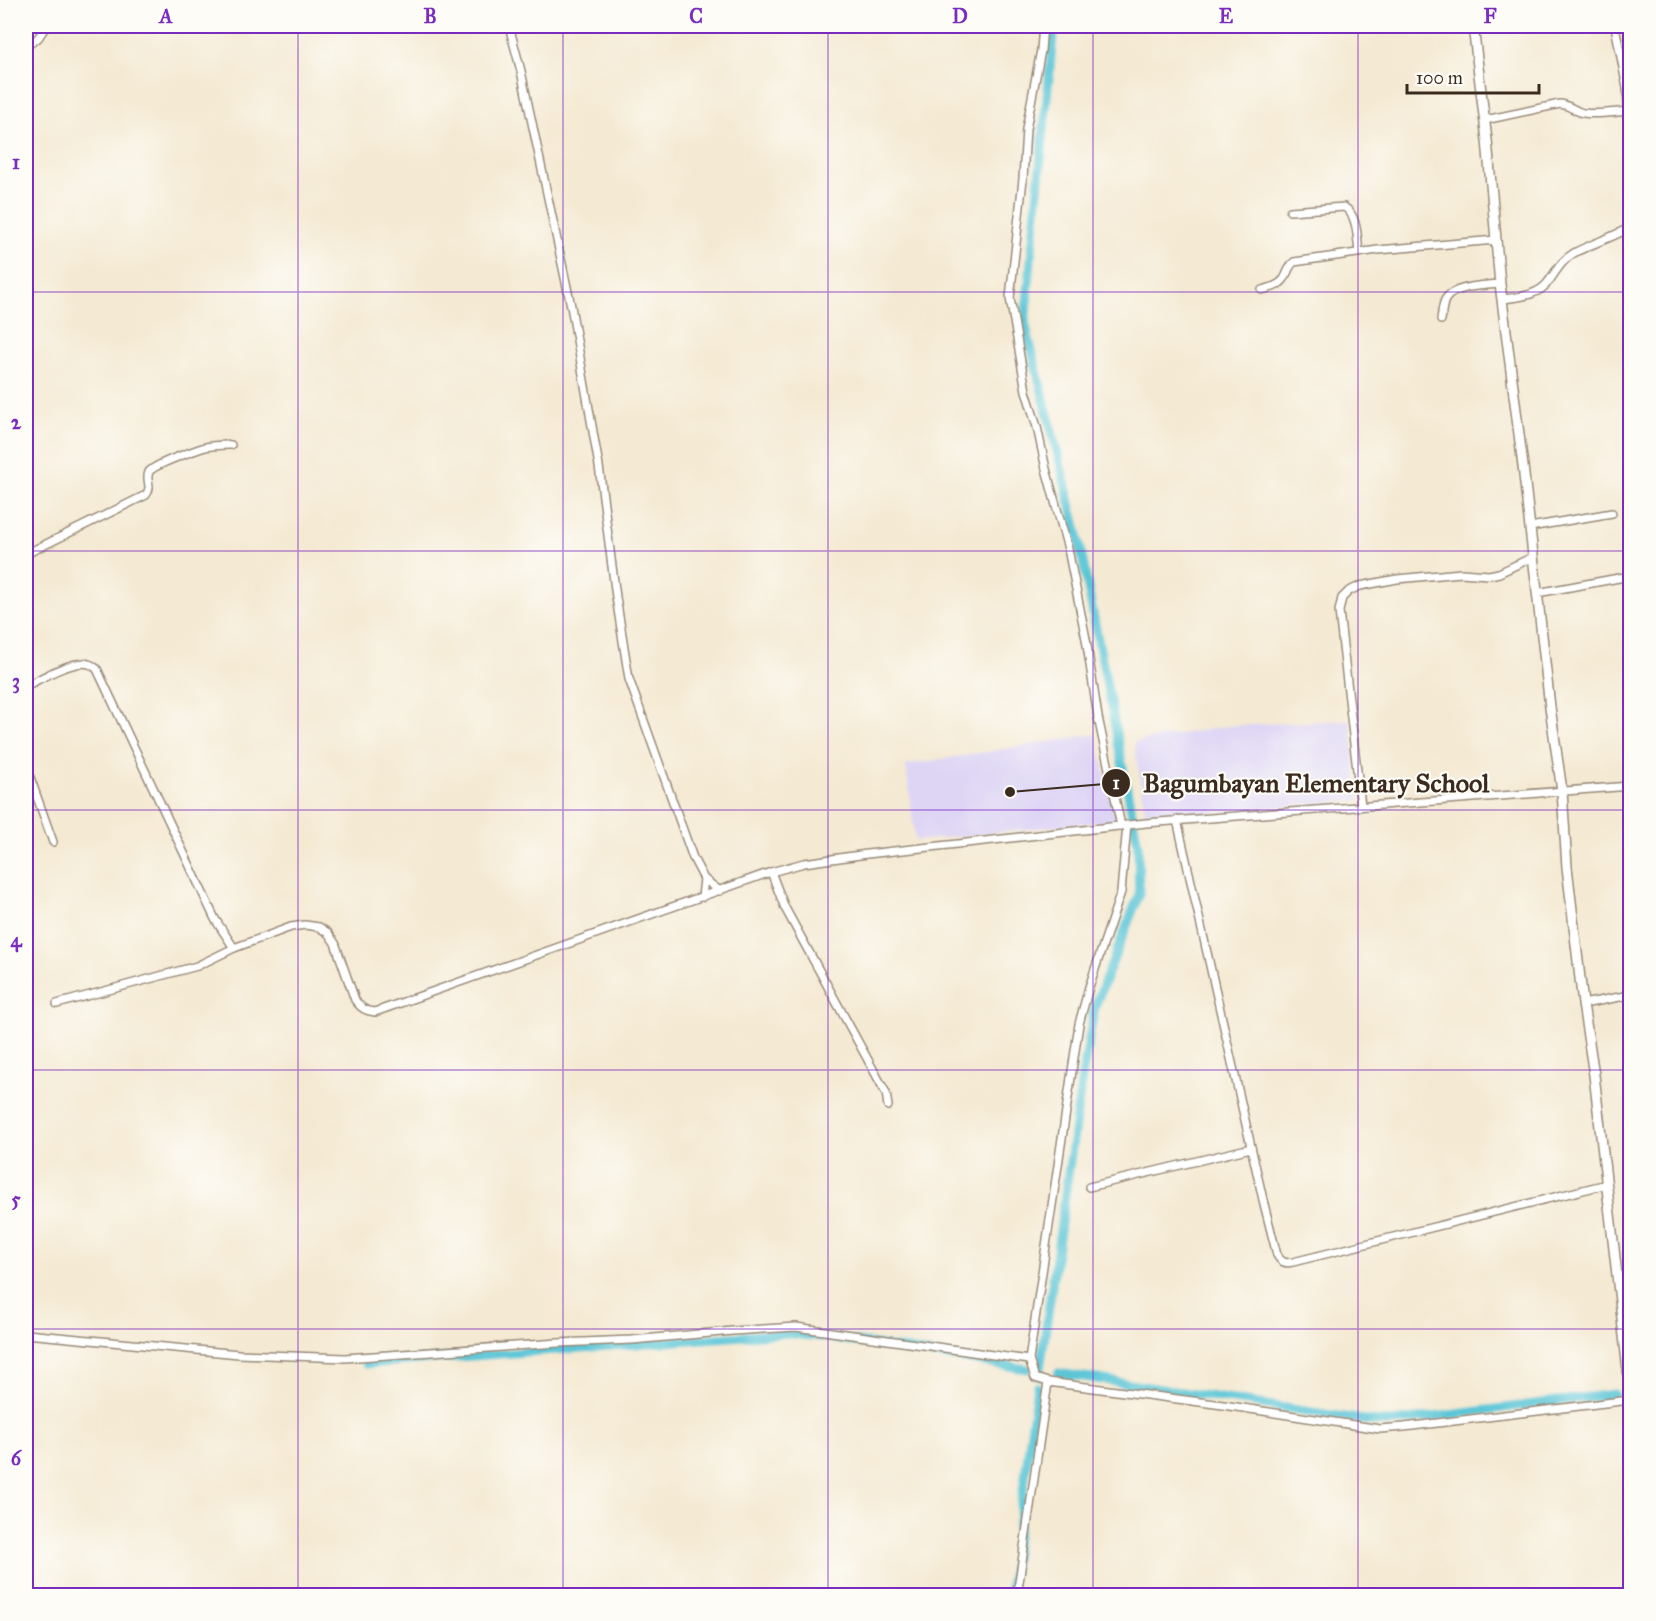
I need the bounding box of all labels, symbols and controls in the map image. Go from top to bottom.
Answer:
text: A [157,4,173,28]
text: B [423,4,437,28]
text: C [689,4,703,28]
text: D [952,4,968,28]
text: E [1219,4,1234,28]
text: F [1483,4,1497,28]
scale bar [1407,57,1539,95]
text: 100 m [1416,67,1463,89]
text: 1 [12,150,20,174]
text: 2 [11,410,22,434]
text: 3 [12,669,20,694]
callout: Bagumbayan Elementary School [1101,761,1501,805]
text: Bagumbayan Elementary School [1143,767,1490,800]
text: 1 [1112,772,1120,794]
text: 4 [10,928,22,953]
text: 5 [11,1187,21,1211]
text: 6 [11,1446,23,1470]

